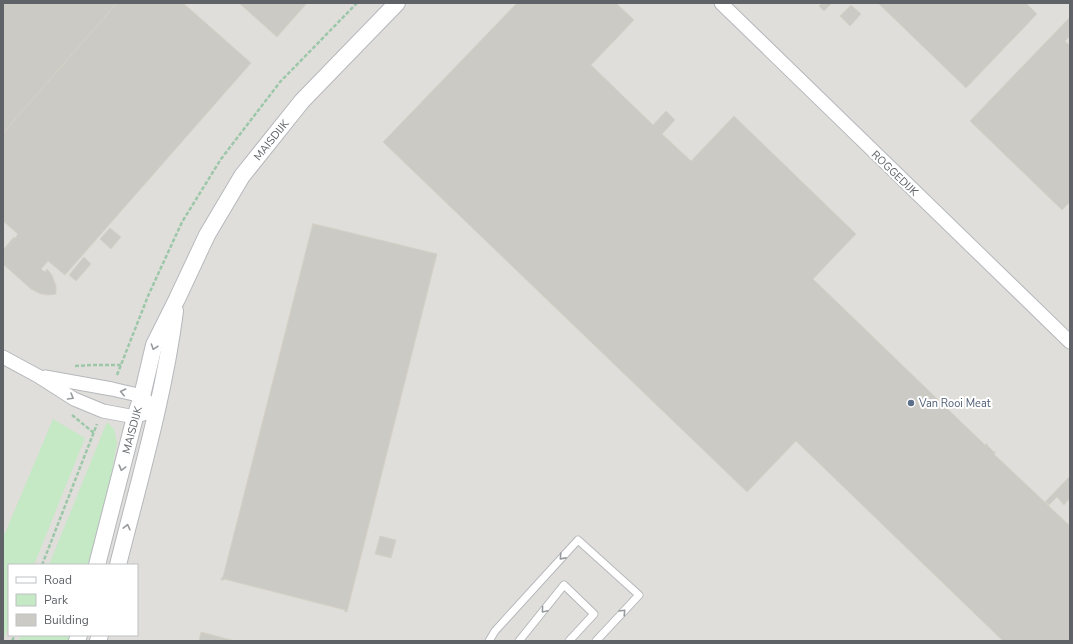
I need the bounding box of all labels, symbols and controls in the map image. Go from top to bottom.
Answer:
street label: MAISDIJK [250,116,293,164]
street label: ROGGEDIJK [868,147,922,200]
one-way arrow [150,343,159,350]
one-way arrow [120,388,127,397]
one-way arrow [67,393,74,400]
place label: Van Rooi Meat [918,396,991,411]
marker: Van Rooi Meat [906,398,916,408]
street label: MAISDIJK [119,404,146,455]
one-way arrow [119,465,127,471]
one-way arrow [123,524,131,530]
one-way arrow [560,553,567,560]
legend [8,564,138,636]
text: Road [44,572,72,588]
text: Park [44,592,69,608]
one-way arrow [542,605,549,612]
one-way arrow [618,609,626,617]
text: Building [44,612,89,628]

